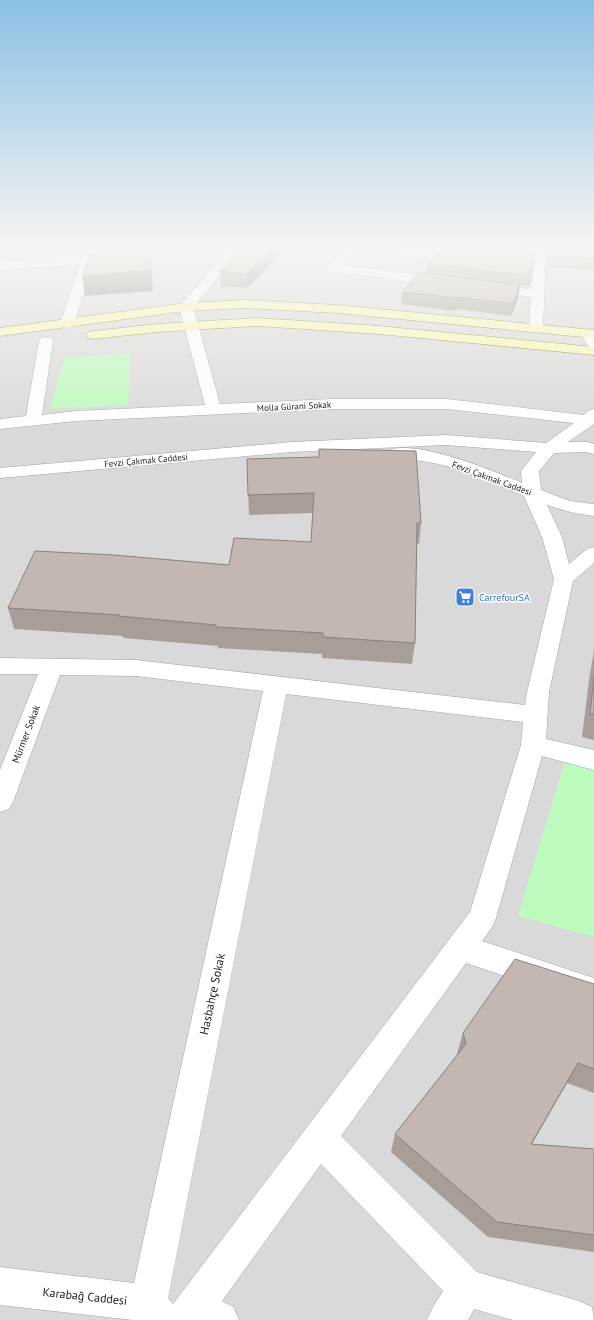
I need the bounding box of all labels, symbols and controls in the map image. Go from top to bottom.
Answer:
street label: Molla Gürani Sokak [257,399,332,413]
street label: Fevzi Çakmak Caddesi [104,451,188,469]
street label: Fevzi Çakmak Caddesi [451,458,533,498]
supermarket icon: CarrefourSA [454,586,476,608]
place label: CarrefourSA [479,591,530,604]
street label: Mürmer Sokak [9,703,43,765]
street label: Hasbahçe Sokak [196,952,228,1036]
street label: Karabağ Caddesi [42,1284,128,1308]

